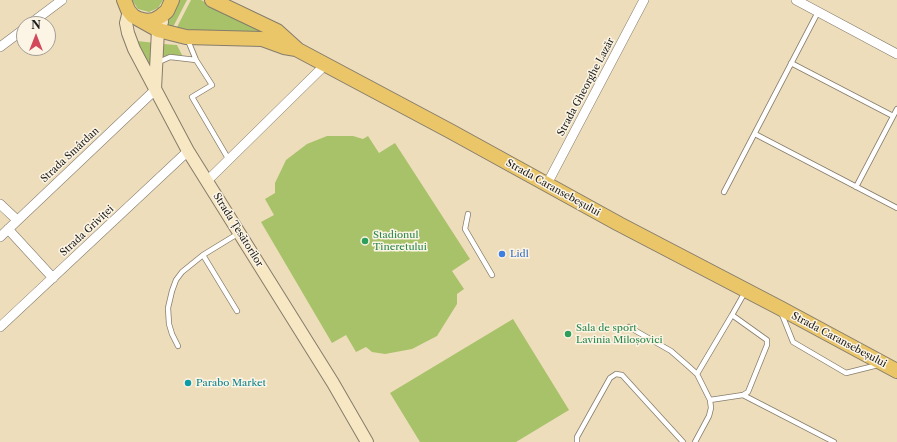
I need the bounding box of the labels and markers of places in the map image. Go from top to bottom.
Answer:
place label: Stadionul Tineretului [373,229,427,252]
marker: Stadionul Tineretului [360,236,370,246]
place label: Lidl [510,248,529,260]
marker: Lidl [497,249,507,259]
place label: Sala de sport Lavinia Miloșovici [576,322,662,346]
marker: Sala de sport Lavinia Miloșovici [563,329,573,339]
place label: Parabo Market [196,377,266,389]
marker: Parabo Market [183,378,193,388]

